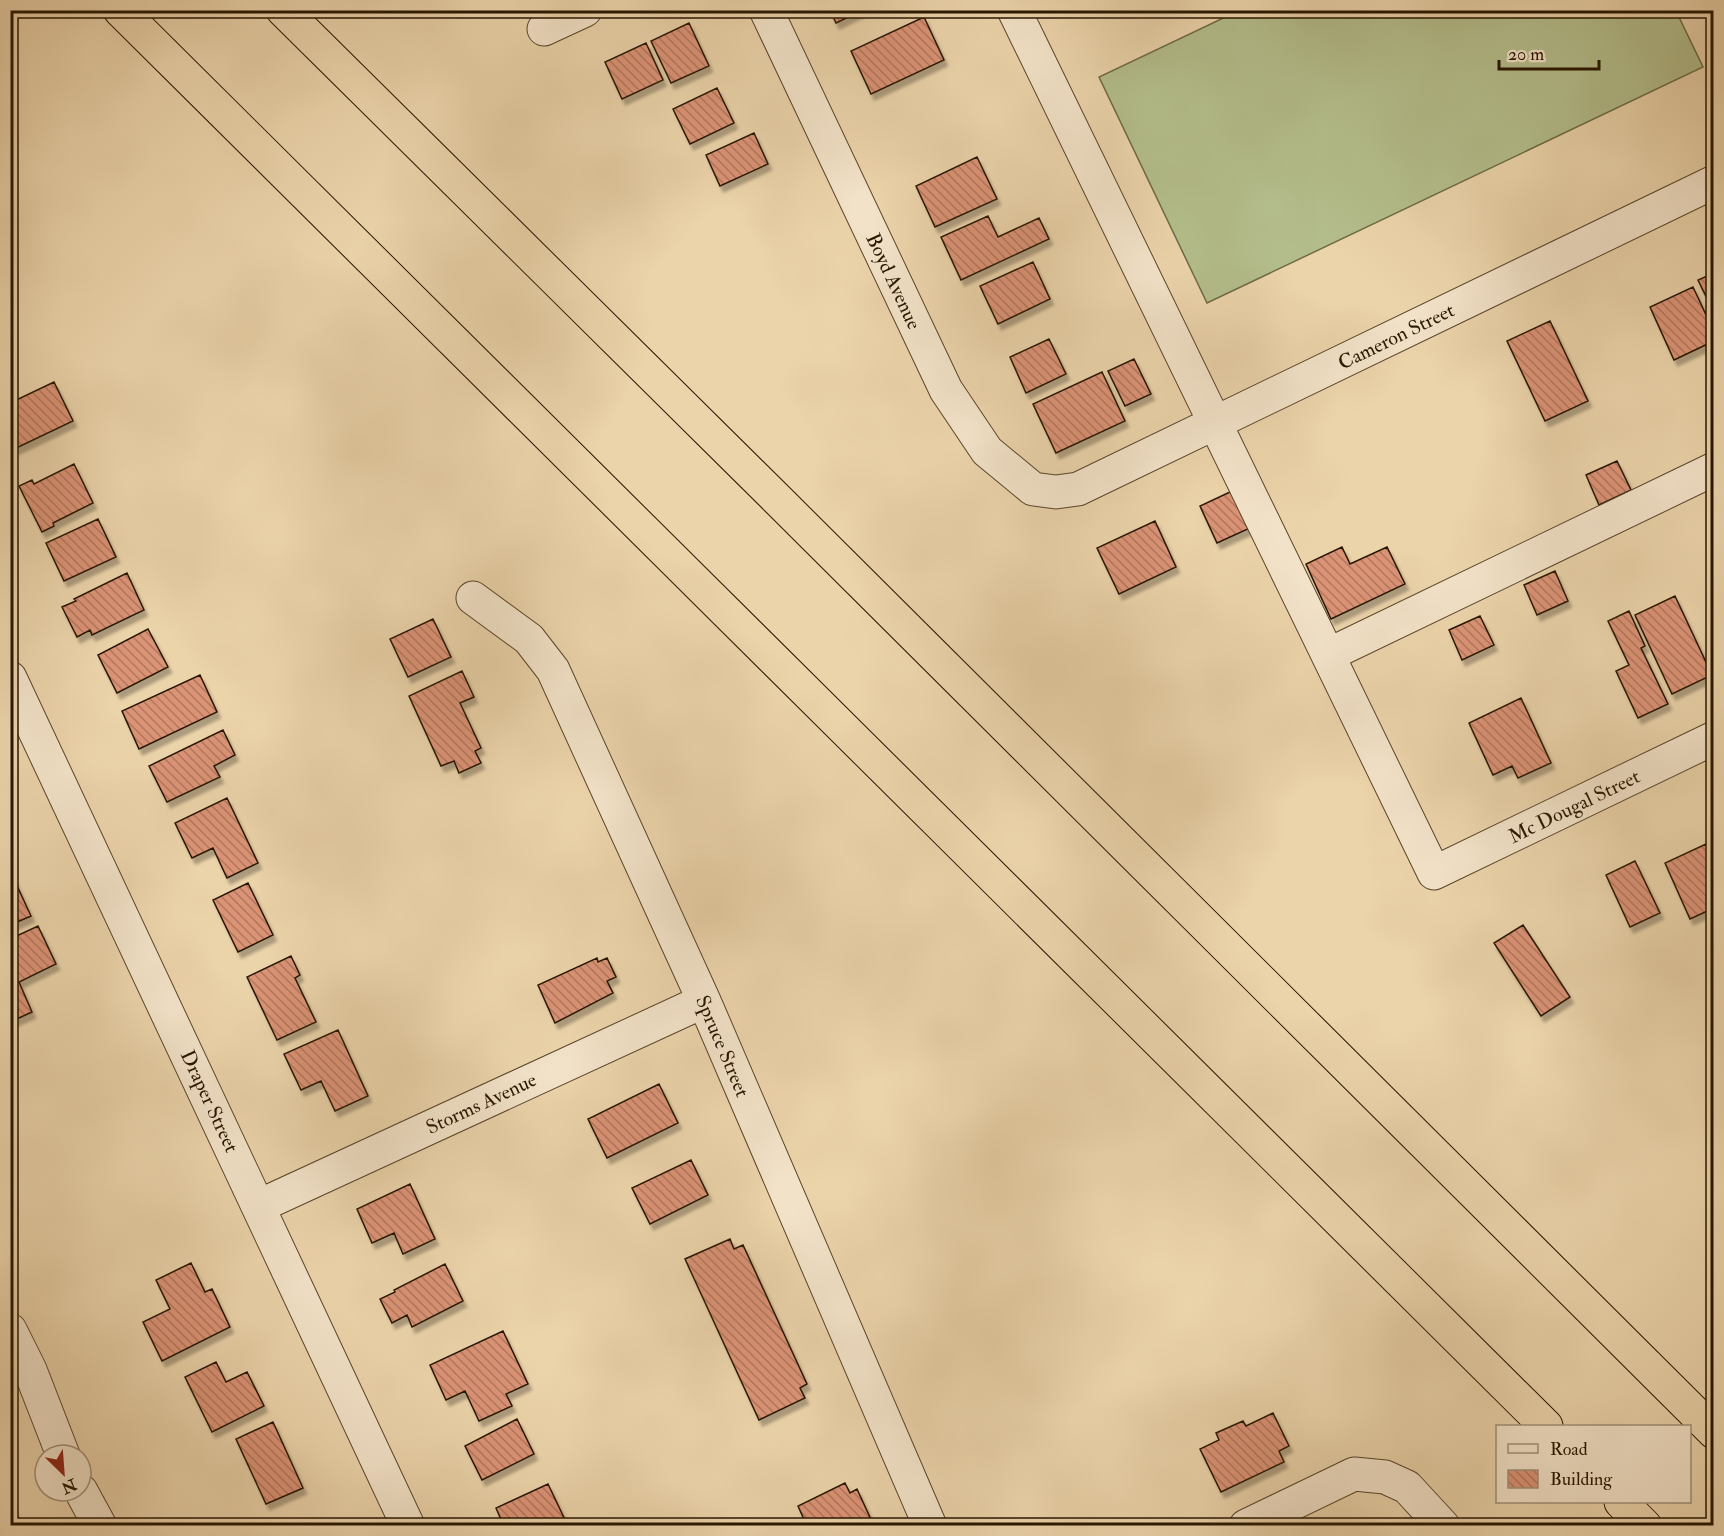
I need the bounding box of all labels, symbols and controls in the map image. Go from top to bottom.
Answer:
scale bar [1499,33,1600,71]
text: 20 m [1508,43,1544,66]
street label: Boyd Avenue [860,229,927,333]
street label: Cameron Street [1334,297,1459,375]
street label: Mc Dougal Street [1504,764,1644,849]
street label: Spruce Street [689,992,755,1102]
street label: Draper Street [174,1046,244,1157]
street label: Storms Avenue [422,1067,540,1140]
legend [1496,1425,1691,1503]
text: Road [1550,1438,1588,1461]
north arrow [33,1443,93,1503]
text: Building [1550,1468,1613,1491]
text: N [58,1473,81,1498]

